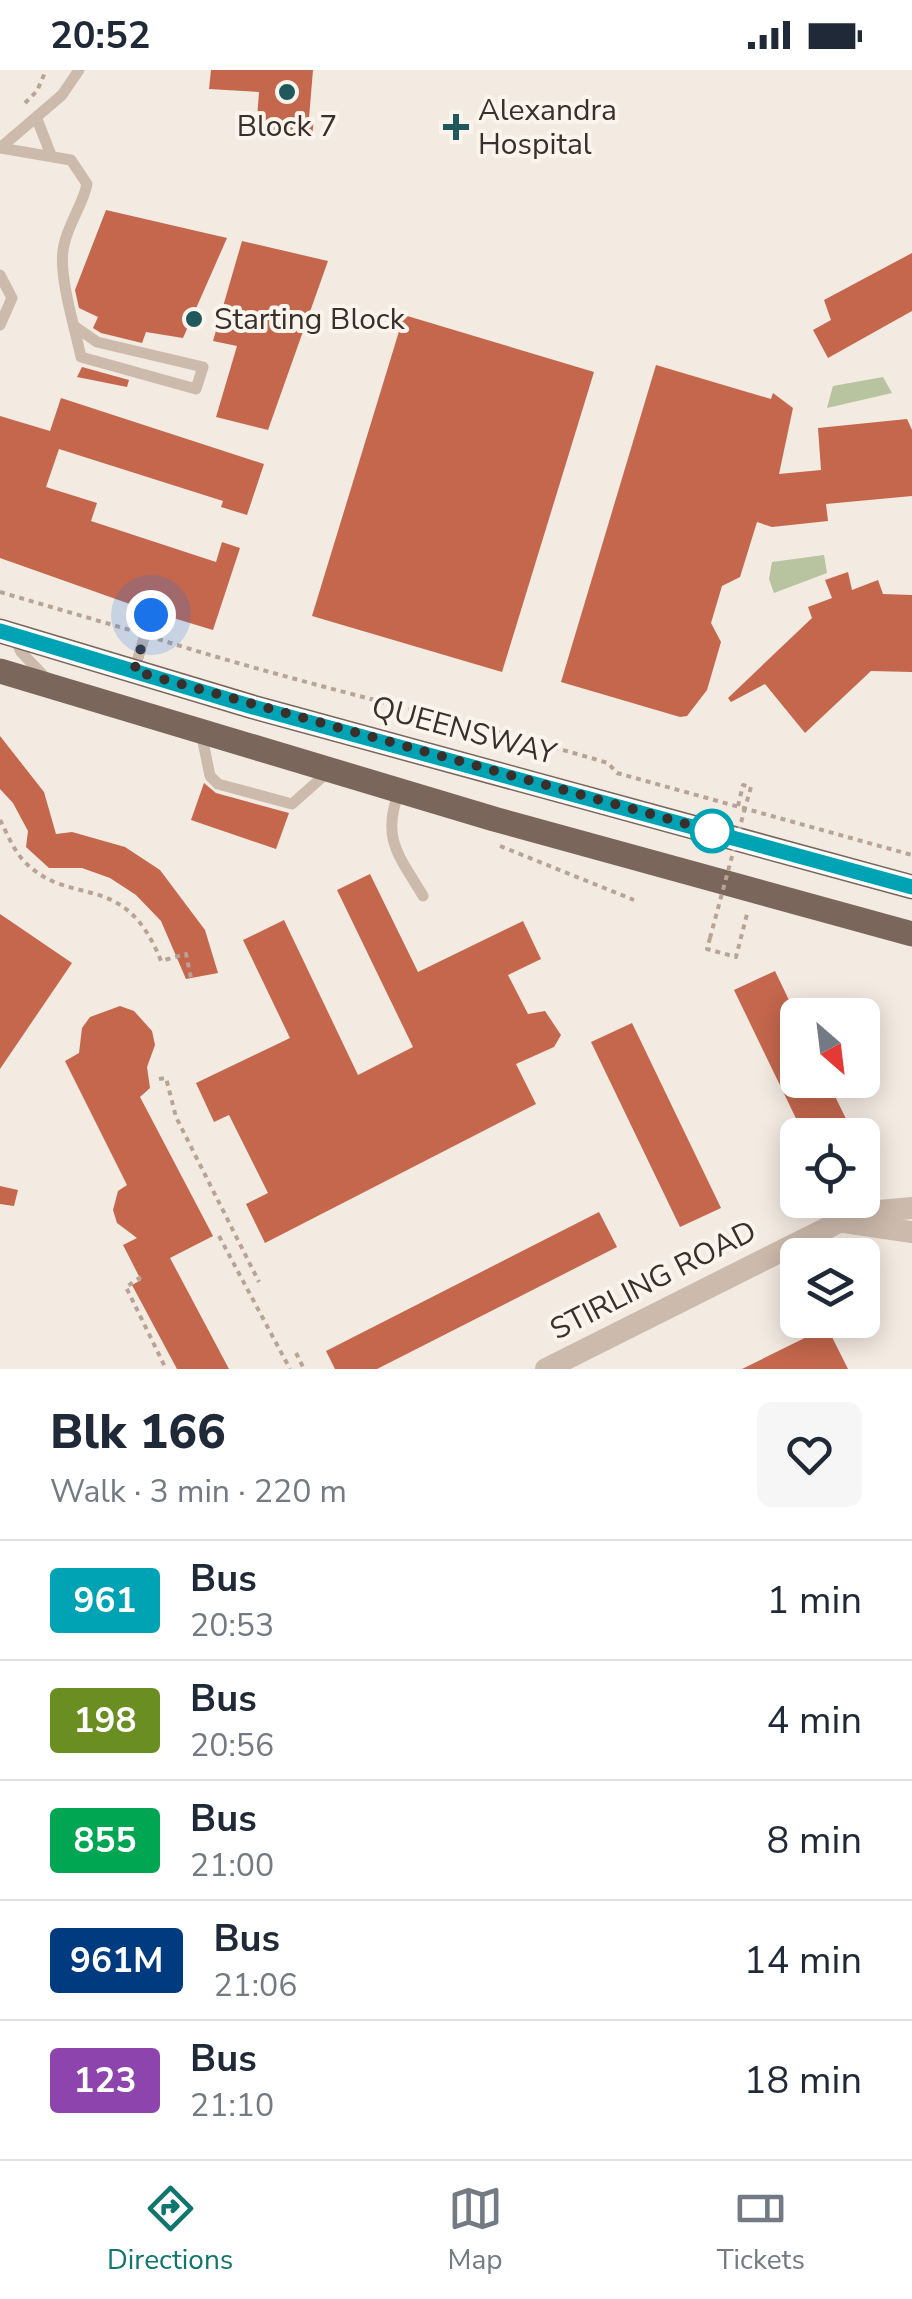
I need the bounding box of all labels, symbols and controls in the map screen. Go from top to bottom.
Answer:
text: 20:52 [50,10,151,61]
marker: Block 7 [276,81,298,103]
place label: Alexandra Hospital [478,90,617,165]
place label: Block 7 [237,106,337,147]
marker: Alexandra Hospital [443,114,469,140]
place label: Starting Block [214,299,406,340]
marker: Starting Block [183,308,205,330]
your location [126,590,176,640]
street label: QUEENSWAY [367,686,562,775]
unlabelled marker [691,810,733,852]
north arrow [780,998,880,1098]
map controls [780,998,880,1338]
button: locate [780,1118,880,1218]
street label: STIRLING ROAD [543,1211,763,1350]
button: layers [780,1238,880,1338]
text: Blk 166 [50,1399,226,1465]
button: heart [757,1402,862,1507]
text: Walk · 3 min · 220 m [50,1470,347,1513]
text: Bus [190,1553,257,1604]
text: 1 min [767,1575,862,1626]
text: 961 [73,1577,137,1624]
text: 20:53 [190,1604,274,1647]
text: Bus [190,1673,257,1724]
text: 4 min [767,1695,862,1746]
text: 198 [73,1697,137,1744]
text: 20:56 [190,1724,274,1767]
text: Bus [190,1793,257,1844]
text: 8 min [767,1815,862,1866]
text: 855 [73,1817,137,1864]
text: 21:00 [190,1844,274,1887]
text: Bus [213,1913,280,1964]
text: 14 min [744,1935,862,1986]
text: 961M [70,1937,163,1984]
text: 21:06 [213,1964,298,2007]
text: Bus [190,2033,257,2084]
text: 18 min [744,2055,862,2106]
text: 123 [73,2057,137,2104]
text: 21:10 [190,2084,274,2127]
tab: Directions [107,2181,233,2279]
tab: Map [447,2181,503,2279]
tab: Tickets [717,2181,805,2279]

